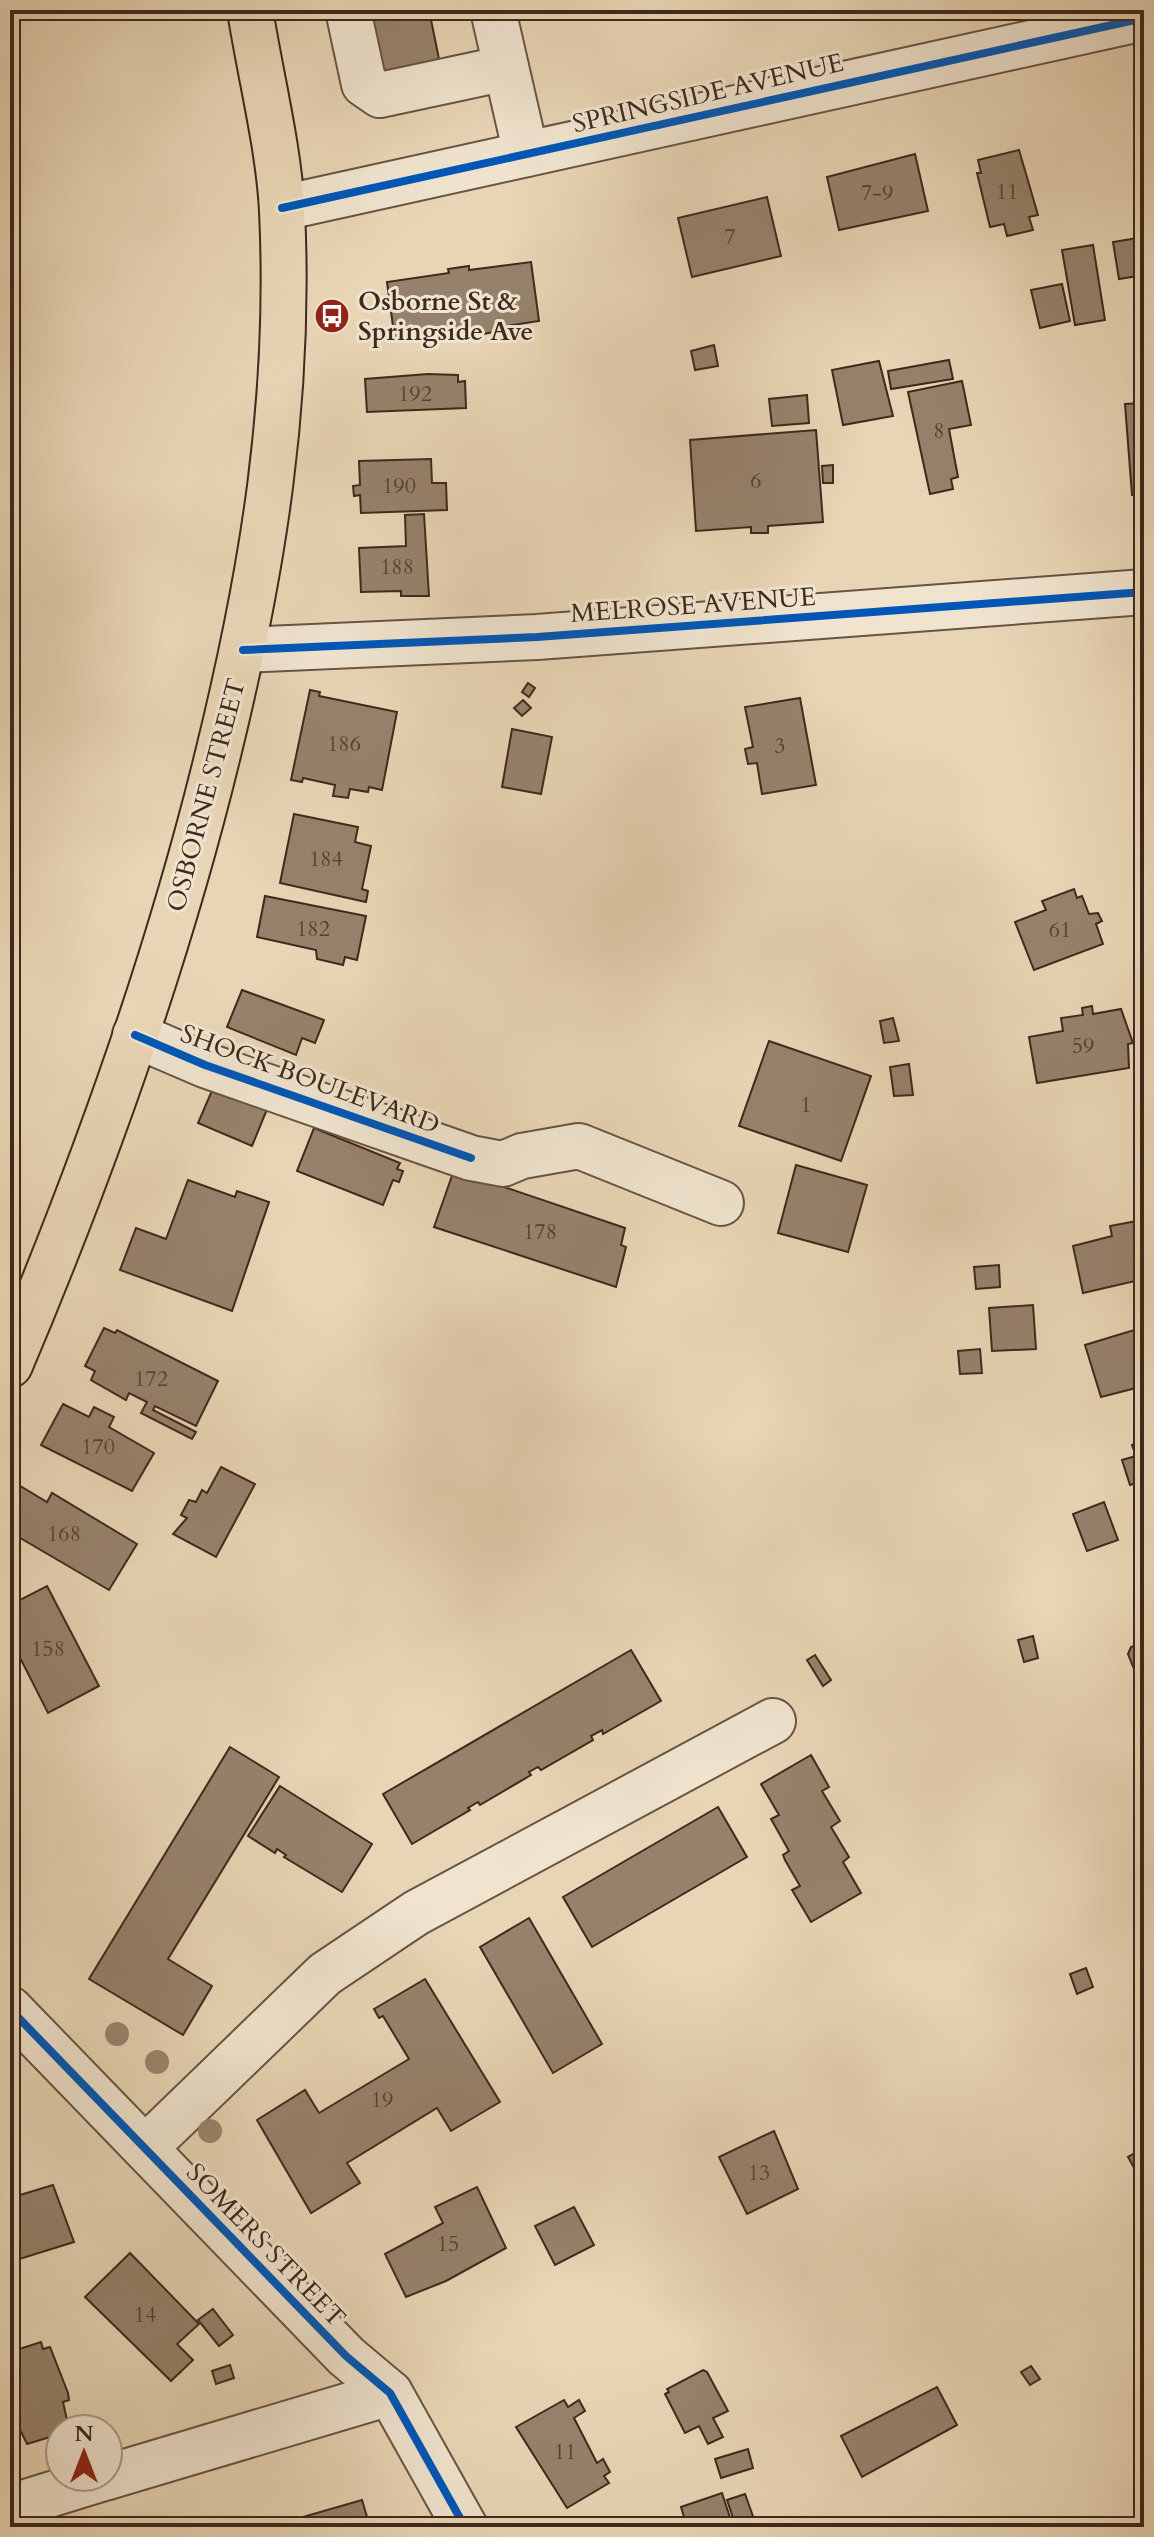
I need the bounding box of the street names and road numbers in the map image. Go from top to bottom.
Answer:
street label: SPRINGSIDE AVENUE [569,45,847,141]
street label: MELROSE AVENUE [569,579,817,631]
street label: OSBORNE STREET [158,674,254,916]
street label: SHOCK BOULEVARD [176,1016,444,1142]
street label: SOMERS STREET [179,2155,353,2335]

